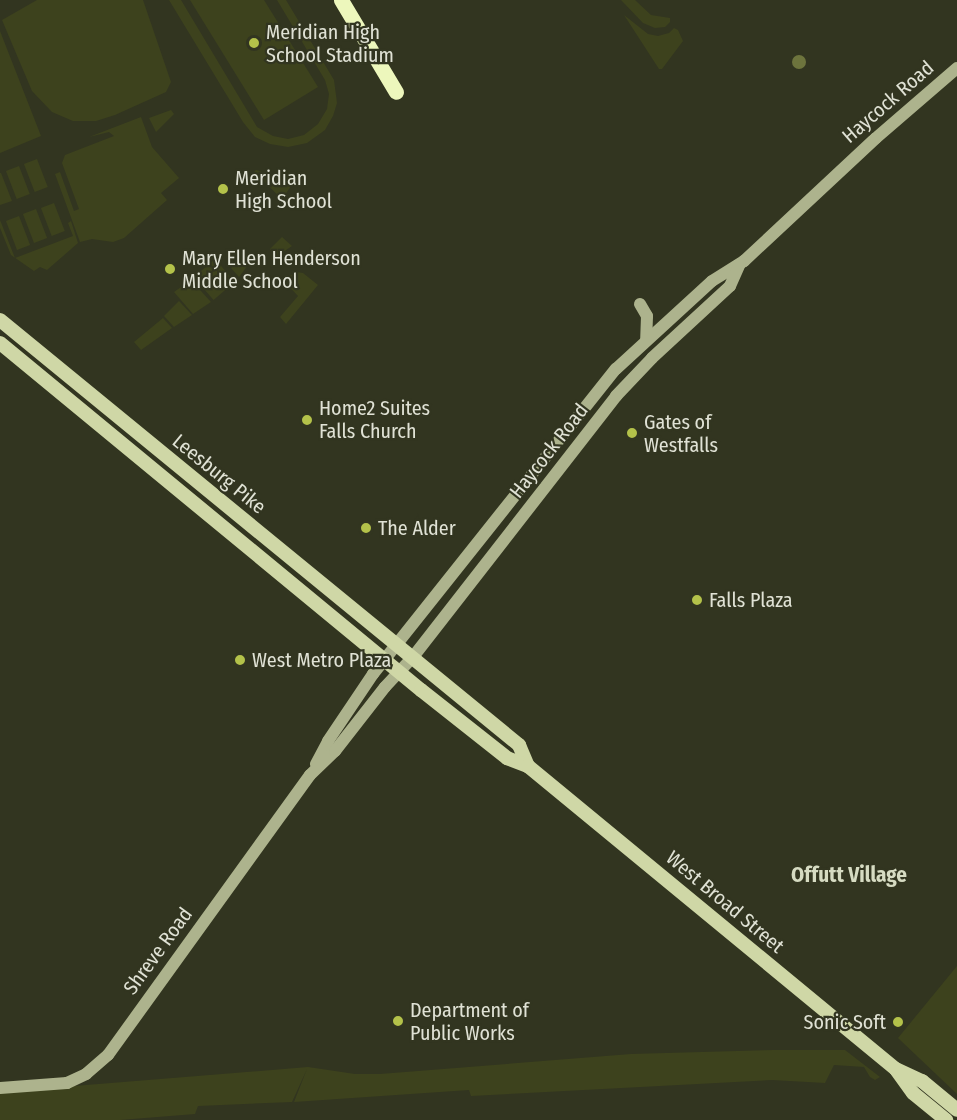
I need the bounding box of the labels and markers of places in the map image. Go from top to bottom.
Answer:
place label: Meridian High School Stadium [266,20,394,67]
marker: Meridian High School Stadium [247,36,261,50]
place label: Meridian High School [235,166,332,213]
marker: Meridian High School [216,182,230,196]
place label: Mary Ellen Henderson Middle School [182,246,361,293]
marker: Mary Ellen Henderson Middle School [163,262,177,276]
place label: Home2 Suites Falls Church [319,396,430,443]
place label: Gates of Westfalls [644,410,718,457]
marker: Home2 Suites Falls Church [300,413,314,427]
marker: Gates of Westfalls [625,426,639,440]
place label: The Alder [378,516,456,540]
marker: The Alder [359,521,373,535]
place label: Falls Plaza [709,588,793,612]
marker: Falls Plaza [690,593,704,607]
place label: West Metro Plaza [252,648,391,672]
marker: West Metro Plaza [233,653,247,667]
place label: Department of Public Works [410,998,529,1045]
place label: Sonic Soft [804,1010,886,1034]
marker: Department of Public Works [391,1014,405,1028]
marker: Sonic Soft [891,1015,905,1029]

